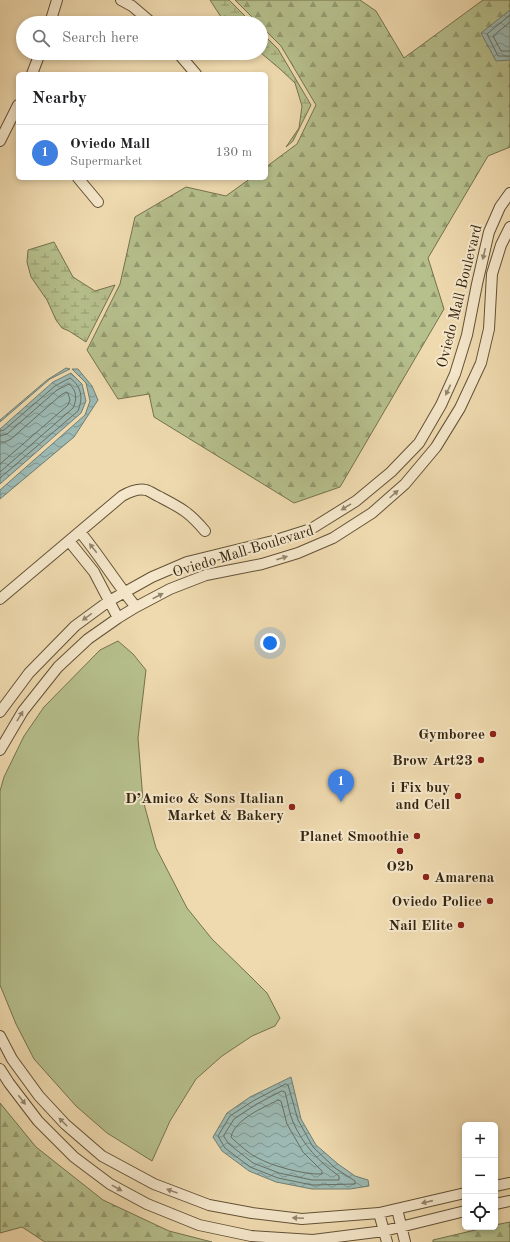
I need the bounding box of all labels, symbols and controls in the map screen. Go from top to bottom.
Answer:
search box [16,16,268,60]
icon: search [30,27,52,49]
text: Search here [62,31,139,46]
text: Nearby [32,90,87,107]
text: Oviedo Mall [70,137,150,152]
text: 1 [41,146,49,159]
text: 130 m [215,146,252,159]
text: Supermarket [70,155,142,168]
street label: Oviedo Mall Boulevard [435,223,486,369]
one-way arrow [480,248,486,260]
one-way arrow [445,384,451,396]
one-way arrow [389,489,399,499]
one-way arrow [341,503,351,511]
street label: Oviedo Mall Boulevard [171,524,316,581]
one-way arrow [89,542,98,553]
one-way arrow [276,555,288,561]
one-way arrow [152,592,164,599]
one-way arrow [82,613,92,621]
your location [260,633,280,653]
one-way arrow [16,711,24,721]
place label: Gymboree [418,728,485,743]
marker: Gymboree [488,729,498,739]
place label: Brow Art23 [392,754,473,769]
marker: Brow Art23 [476,755,486,765]
pin: 1 [328,769,354,802]
place label: i Fix buy and Cell [391,781,450,813]
marker: i Fix buy and Cell [453,791,463,801]
place label: D’Amico & Sons Italian Market & Bakery [125,792,284,824]
marker: D’Amico & Sons Italian Market & Bakery [287,802,297,812]
place label: Planet Smoothie [299,830,409,845]
marker: Planet Smoothie [412,831,422,841]
marker: O2b [395,846,405,856]
place label: O2b [386,860,414,875]
place label: Amarena [434,871,495,886]
marker: Amarena [421,872,431,882]
place label: Oviedo Police [392,895,482,910]
marker: Oviedo Police [485,896,495,906]
place label: Nail Elite [389,919,453,934]
marker: Nail Elite [456,920,466,930]
one-way arrow [18,1095,27,1106]
one-way arrow [59,1117,68,1127]
map controls [462,1122,498,1230]
button: + [462,1122,498,1158]
button: − [462,1158,498,1194]
one-way arrow [112,1185,123,1191]
one-way arrow [166,1188,178,1194]
button: locate [462,1194,498,1230]
one-way arrow [421,1199,433,1205]
one-way arrow [292,1214,305,1221]

